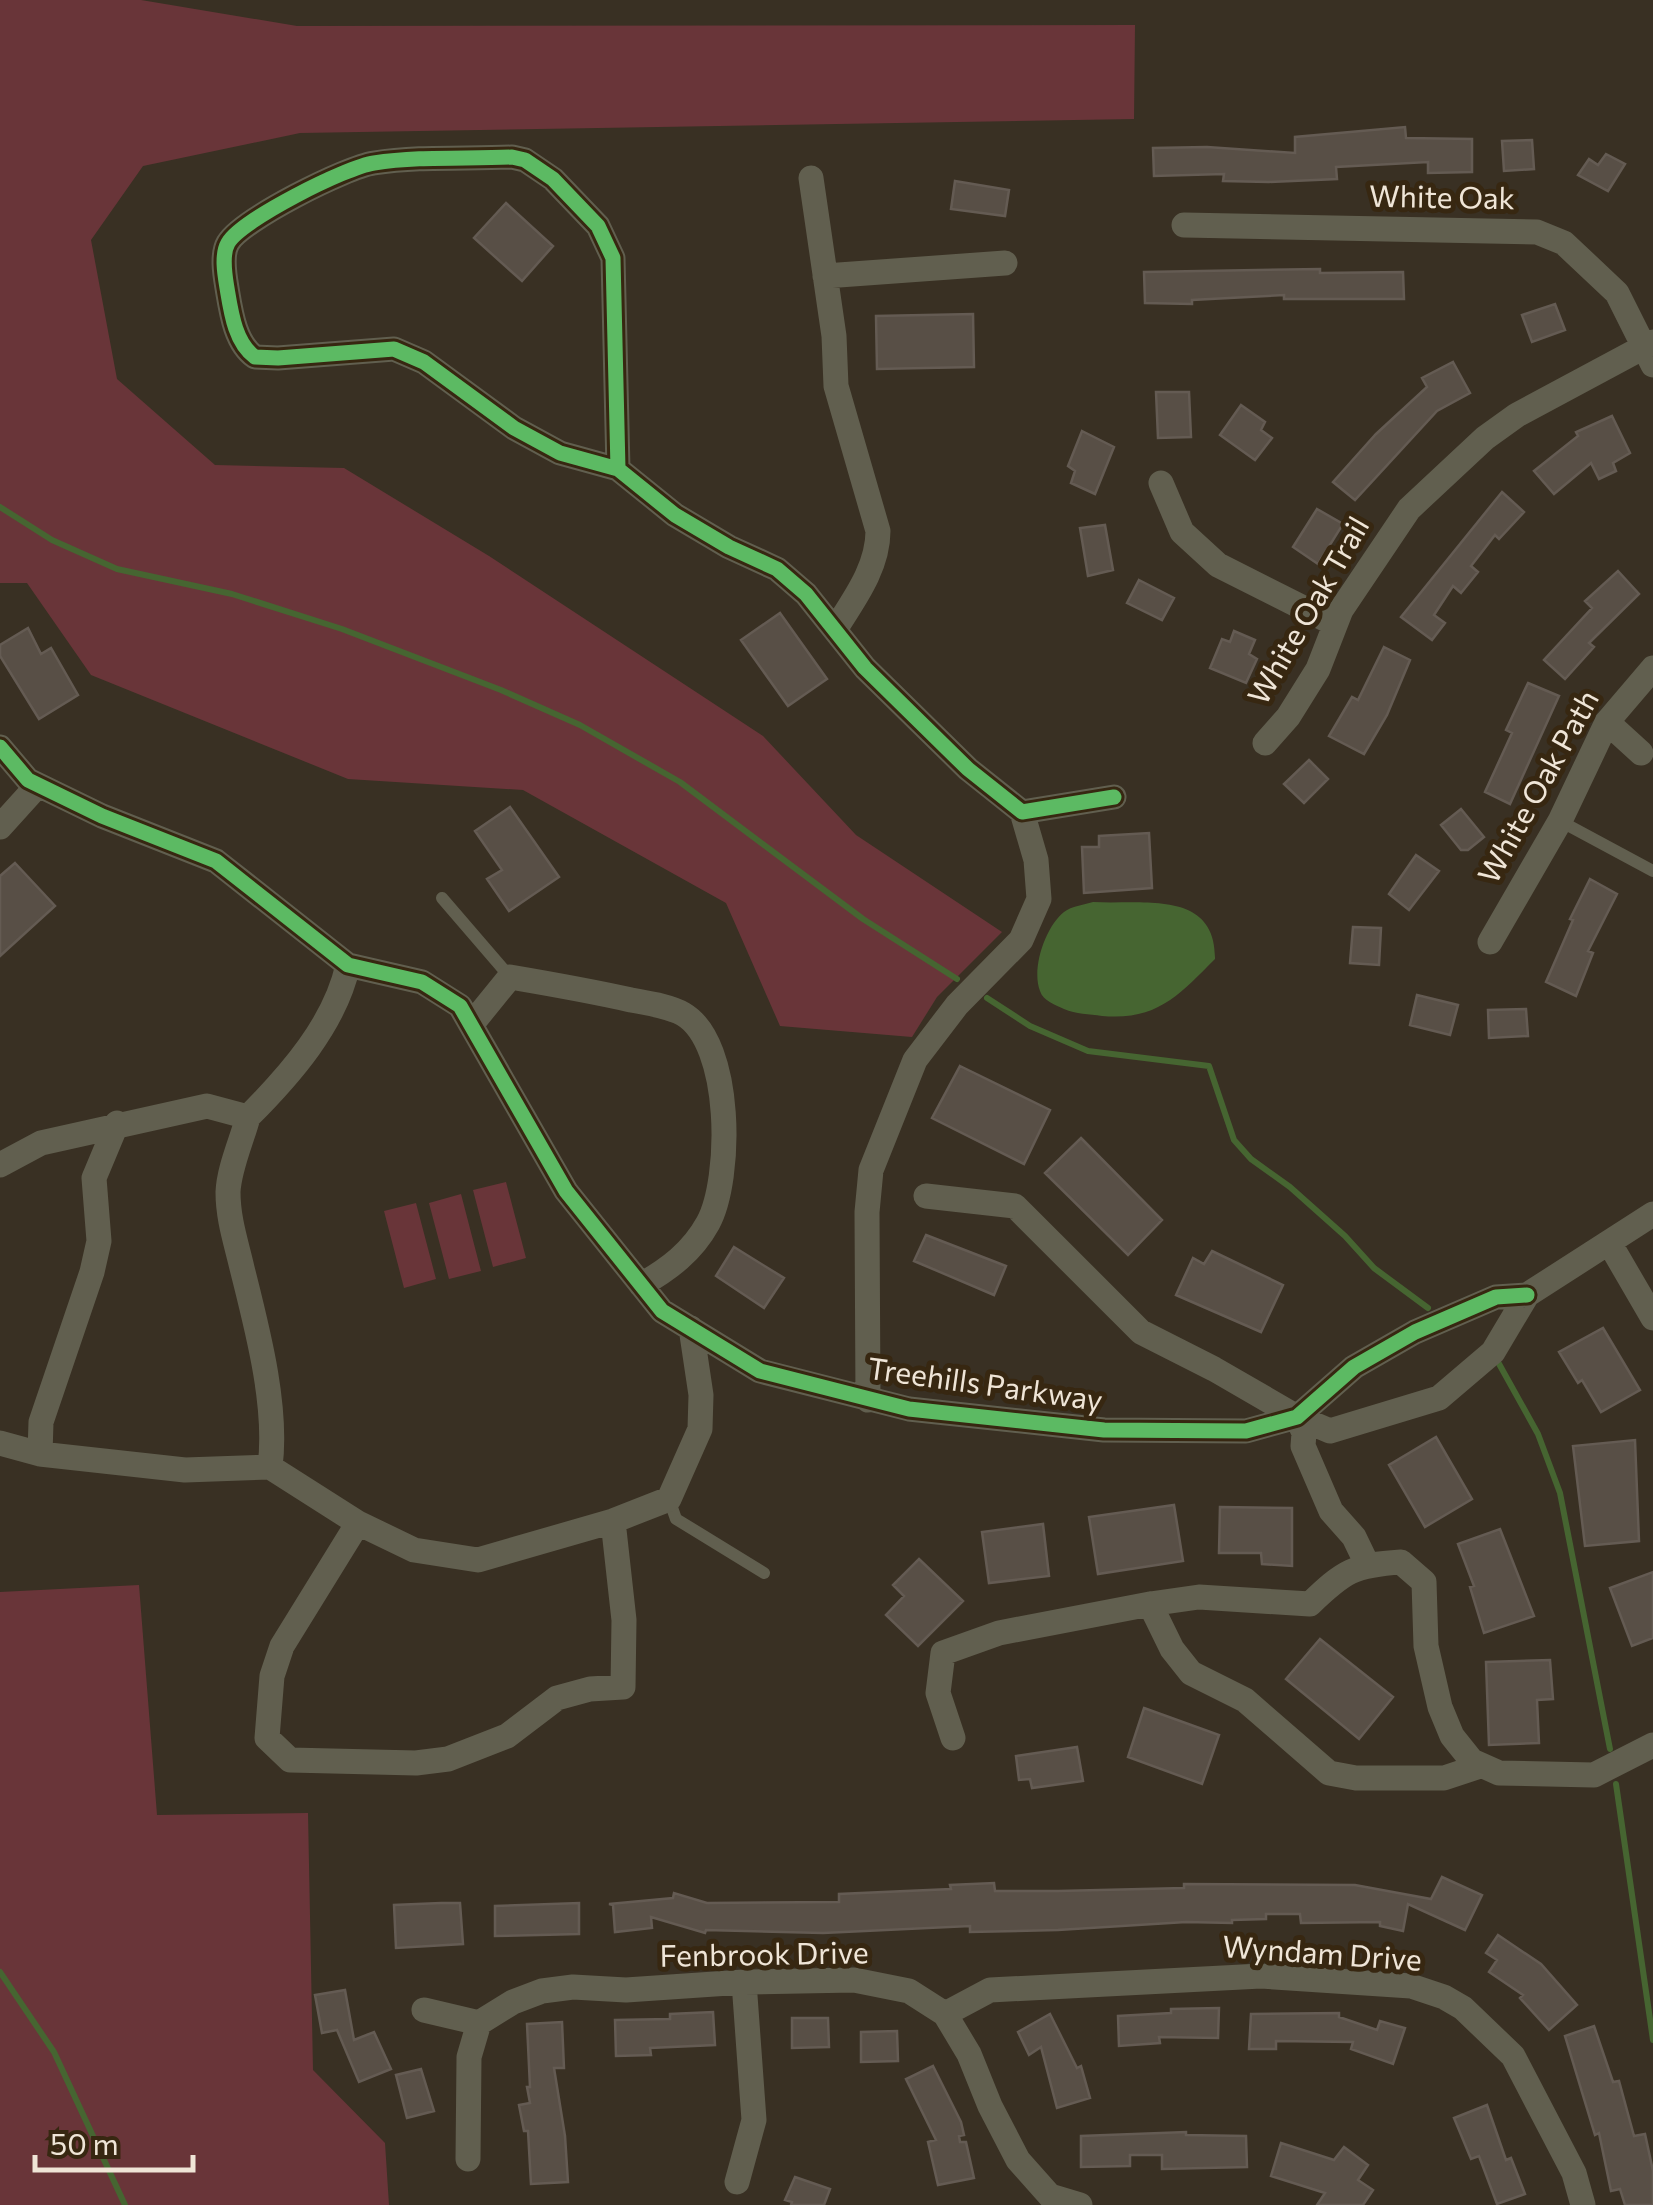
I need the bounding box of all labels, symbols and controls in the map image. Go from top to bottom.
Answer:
street label: White Oak [1369,176,1515,215]
street label: White Oak Trail [1238,509,1376,710]
street label: White Oak Path [1468,683,1605,889]
street label: Treehills Parkway [866,1348,1105,1417]
street label: Wyndam Drive [1221,1926,1423,1977]
street label: Fenbrook Drive [659,1932,869,1973]
scale bar [35,2110,192,2172]
text: 50 m [50,2124,119,2161]

